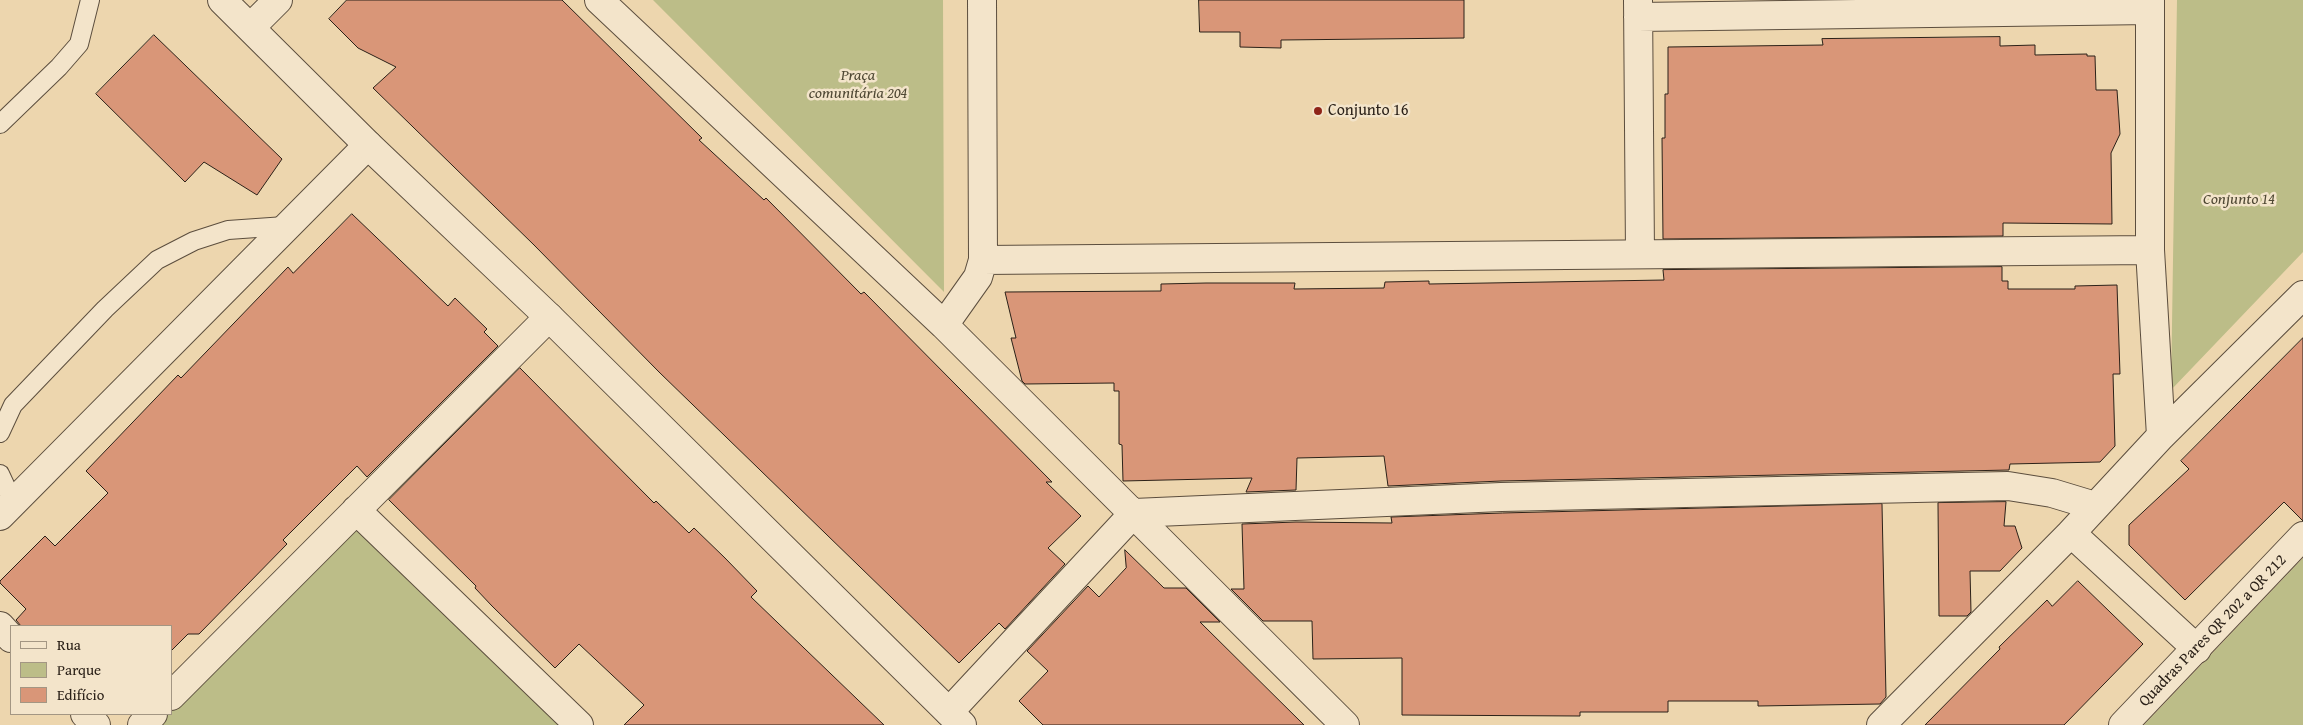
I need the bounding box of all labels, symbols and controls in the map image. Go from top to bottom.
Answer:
park label: Praça comunitária 204 [809,66,907,104]
place label: Conjunto 16 [1328,101,1409,121]
marker: Conjunto 16 [1312,105,1324,117]
park label: Conjunto 14 [2203,190,2275,210]
street label: Quadras Pares QR 202 a QR 212 [2135,551,2291,711]
legend [10,625,172,715]
text: Rua [57,634,81,655]
text: Parque [57,659,101,680]
text: Edifício [57,684,104,705]

